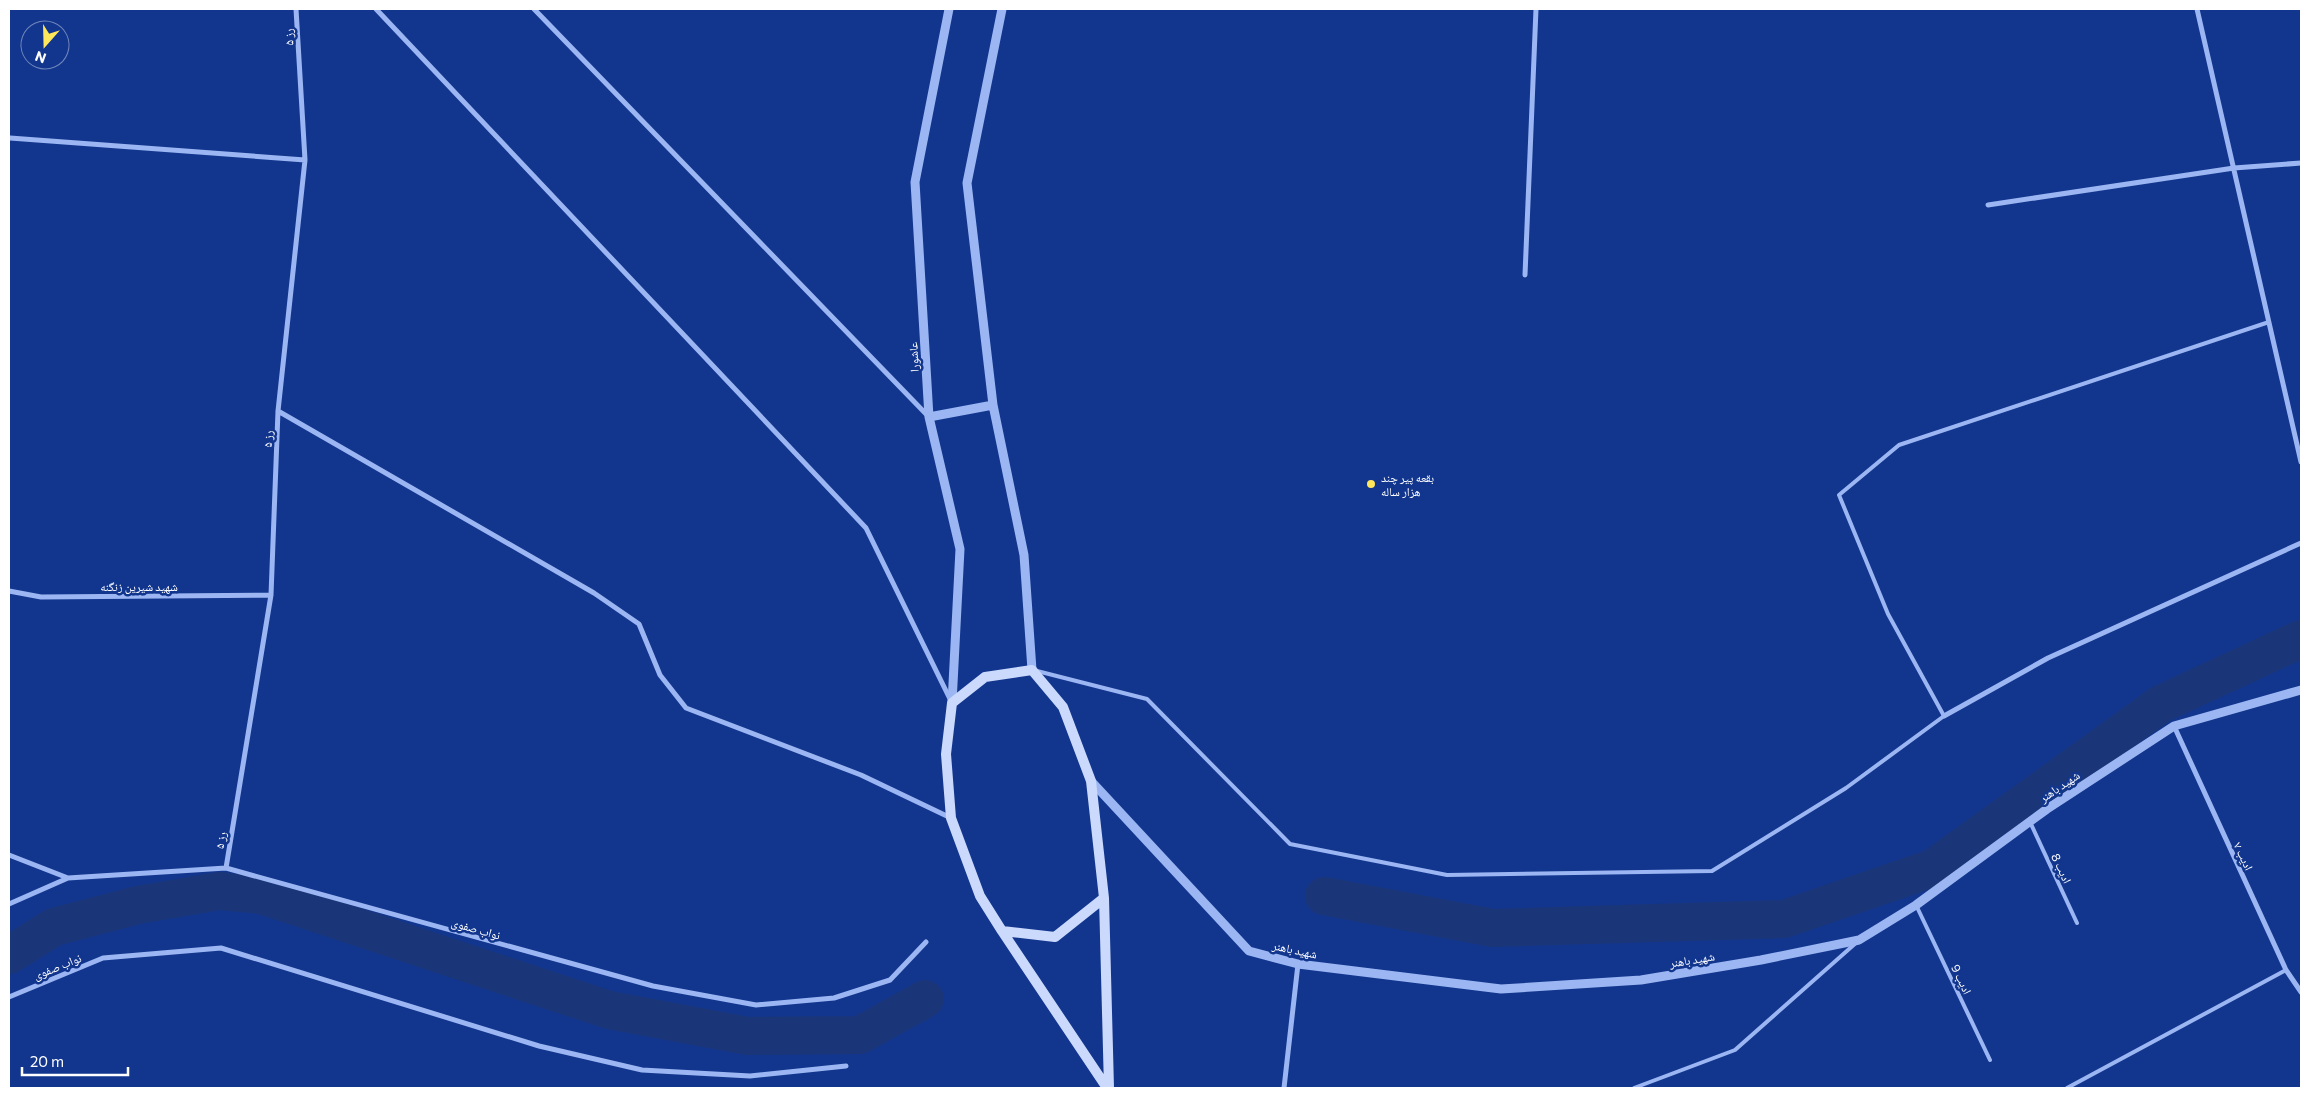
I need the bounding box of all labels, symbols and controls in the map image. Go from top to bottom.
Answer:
north arrow [20,20,70,70]
street label: رز ۵ [281,28,295,46]
text: N [33,48,48,67]
street label: عاشورا [905,342,921,372]
street label: رز ۵ [260,430,274,448]
place label: بقعه پیر چند هزار ساله [1381,470,1434,498]
marker: بقعه پیر چند هزار ساله [1365,478,1377,490]
street label: شهید شیرین زنگنه [100,579,178,594]
street label: شهید باهنر [2035,767,2083,806]
street label: رز ۵ [212,830,228,849]
street label: ادیب ۷ [2230,840,2257,873]
street label: ادیب 8 [2048,851,2075,886]
street label: نواب صفوی [449,914,502,943]
street label: شهید باهنر [1270,937,1319,962]
street label: شهید باهنر [1667,949,1716,971]
street label: نواب صفوی [31,950,84,983]
street label: ادیب 9 [1948,962,1975,997]
scale bar [22,1044,129,1076]
text: 20 m [30,1052,64,1070]

